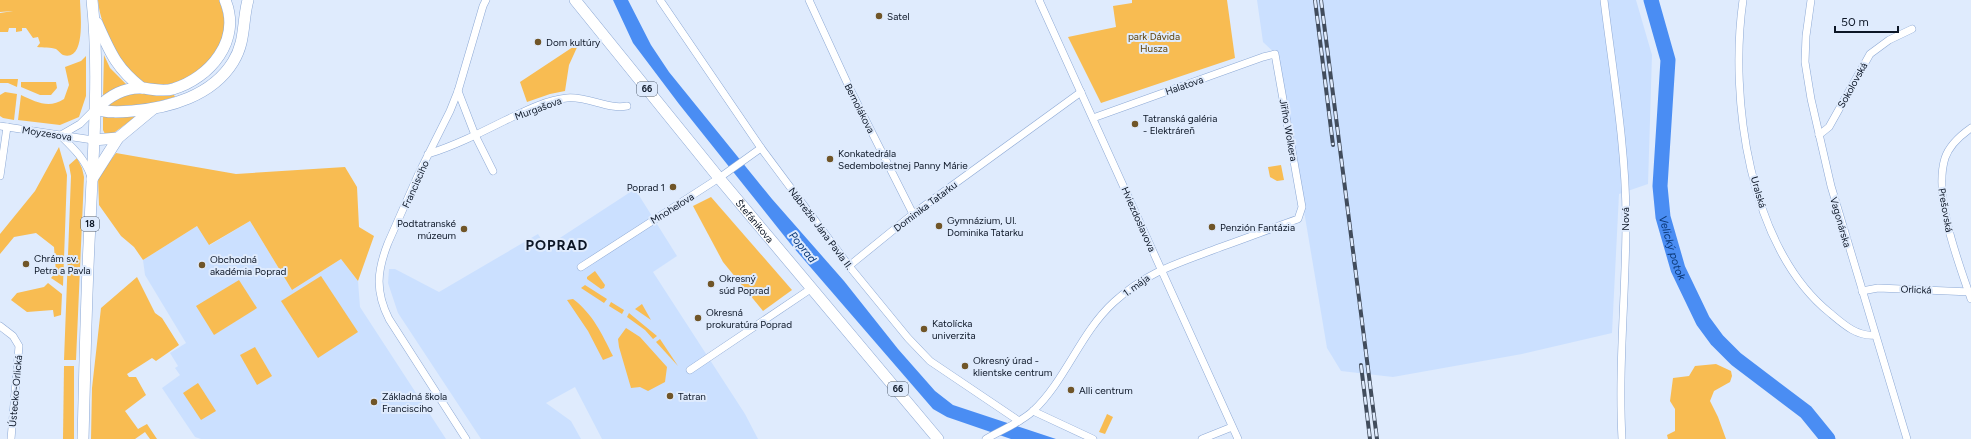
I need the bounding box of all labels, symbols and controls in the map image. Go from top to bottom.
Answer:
scale bar [1835,8,1898,34]
place label: Satel [887,10,910,23]
marker: Satel [874,11,884,21]
text: 50 m [1841,15,1869,29]
park label: park Dávida Husza [1128,30,1180,55]
place label: Dom kultúry [546,36,601,49]
marker: Dom kultúry [533,37,543,47]
street label: Sokolovská [1835,60,1870,110]
street label: Halatova [1163,73,1205,98]
street label: Bernolákova [841,81,878,135]
road number: 66 [637,82,657,96]
street label: Murgašova [513,94,563,123]
street label: Jiřího Wolkera [1277,98,1300,162]
place label: Tatranská galéria - Elektráreň [1143,112,1217,137]
marker: Tatranská galéria - Elektráreň [1130,119,1140,129]
street label: Moyzesova [21,123,73,144]
place label: Konkatedrála Sedembolestnej Panny Márie [838,147,968,172]
marker: Konkatedrála Sedembolestnej Panny Márie [825,154,835,164]
street label: Francisciho [399,158,432,210]
street label: Uralská [1748,175,1769,209]
street label: Dominika Tatarku [891,178,960,235]
place label: Poprad 1 [627,181,665,194]
marker: Poprad 1 [668,182,678,192]
street label: Nábrežie Jána Pavla II. [786,185,856,272]
street label: Hviezdoslavova [1118,185,1159,254]
street label: Prešovská [1935,187,1956,233]
street label: Mnoheľova [648,190,696,227]
street label: Vagonárska [1827,195,1854,249]
street label: Štefánikova [733,197,777,246]
street label: Nová [1619,207,1632,231]
place label: Gymnázium, Ul. Dominika Tatarku [947,214,1023,239]
water label: Velický potok [1656,214,1689,283]
road number: 18 [81,217,99,231]
place label: Podtatranské múzeum [397,217,457,242]
marker: Gymnázium, Ul. Dominika Tatarku [934,221,944,231]
place label: Penzión Fantázia [1220,221,1295,234]
marker: Penzión Fantázia [1207,222,1217,232]
marker: Podtatranské múzeum [459,224,469,234]
water label: Poprad [786,229,819,266]
district label: POPRAD [526,237,588,254]
place label: Chrám sv. Petra a Pavla [34,252,91,277]
place label: Obchodná akadémia Poprad [210,253,287,278]
marker: Chrám sv. Petra a Pavla [21,259,31,269]
marker: Obchodná akadémia Poprad [197,260,207,270]
street label: 1. mája [1120,271,1152,300]
place label: Okresný súd Poprad [719,272,769,297]
marker: Okresný súd Poprad [706,279,716,289]
street label: Orlická [1900,282,1932,297]
place label: Okresná prokuratúra Poprad [706,306,792,331]
marker: Okresná prokuratúra Poprad [693,313,703,323]
place label: Katolícka univerzita [932,317,976,342]
marker: Katolícka univerzita [919,324,929,334]
place label: Okresný úrad - klientske centrum [973,354,1052,379]
street label: Ústecko-Orlická [6,355,25,427]
marker: Okresný úrad - klientske centrum [960,361,970,371]
road number: 66 [888,382,908,396]
place label: Alli centrum [1079,384,1133,397]
marker: Alli centrum [1066,385,1076,395]
place label: Základná škola Francisciho [382,390,447,415]
place label: Tatran [678,390,706,403]
marker: Tatran [665,391,675,401]
marker: Základná škola Francisciho [369,397,379,407]

